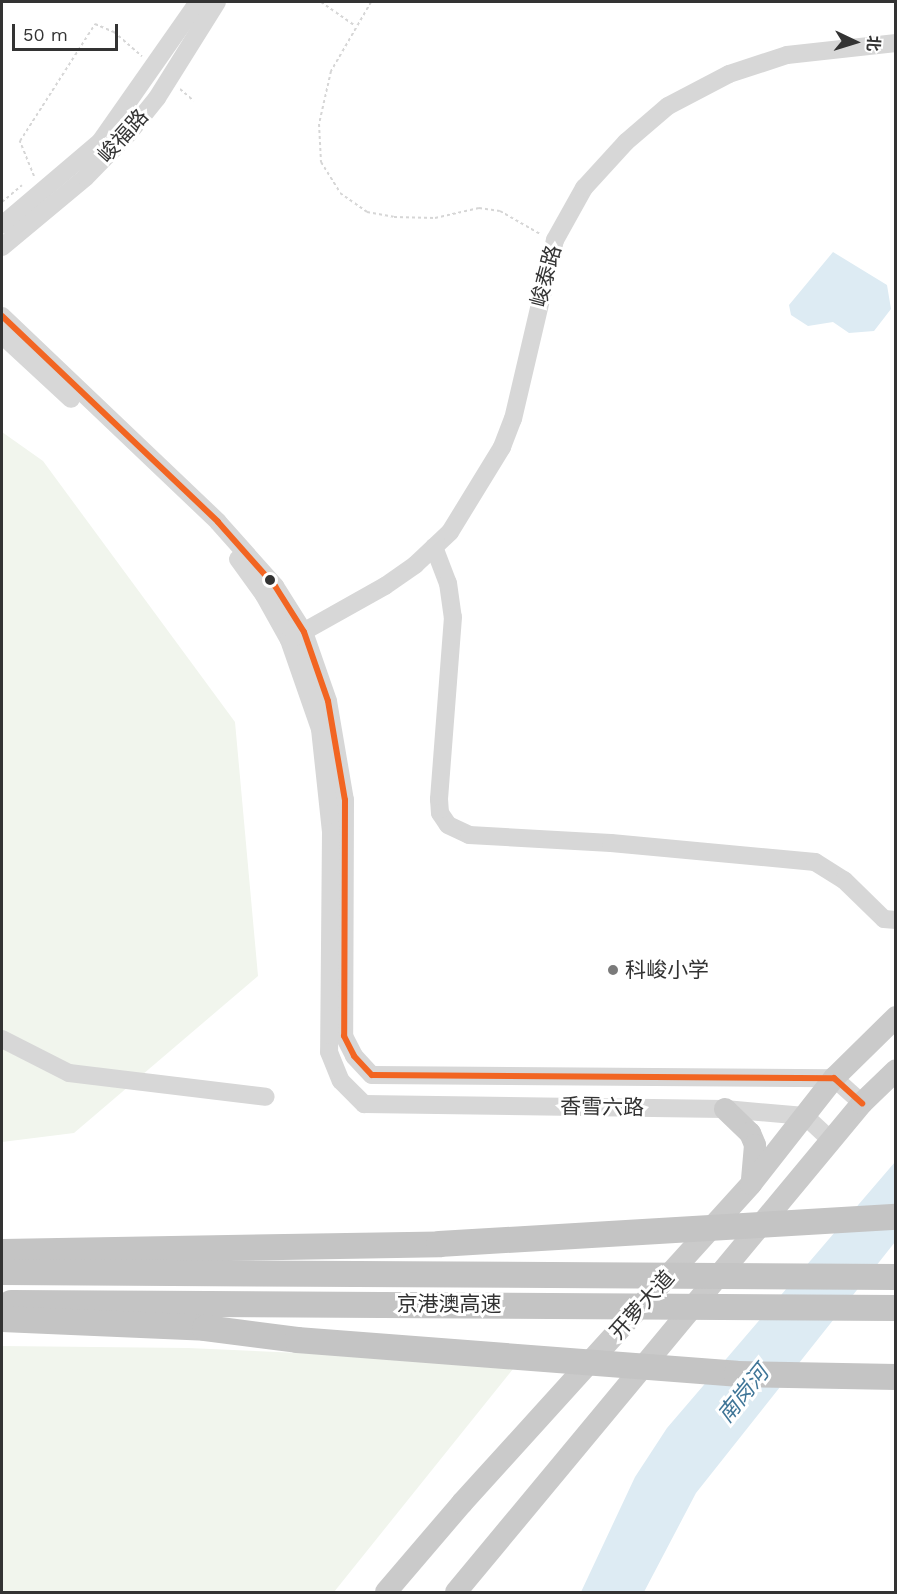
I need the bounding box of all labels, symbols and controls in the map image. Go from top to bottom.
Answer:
scale bar [15,12,122,50]
north arrow [825,12,885,72]
text: 50 m [23,24,68,45]
text: 北 [863,35,883,52]
street label: 峻福路 [93,104,153,168]
street label: 峻泰路 [526,242,566,310]
unlabelled marker [264,574,276,586]
place label: 科峻小学 [625,957,709,983]
marker: 科峻小学 [606,963,620,977]
street label: 香雪六路 [560,1094,644,1120]
street label: 开萝大道 [605,1265,679,1345]
street label: 京港澳高速 [397,1291,501,1317]
water label: 南岗河 [712,1360,774,1428]

